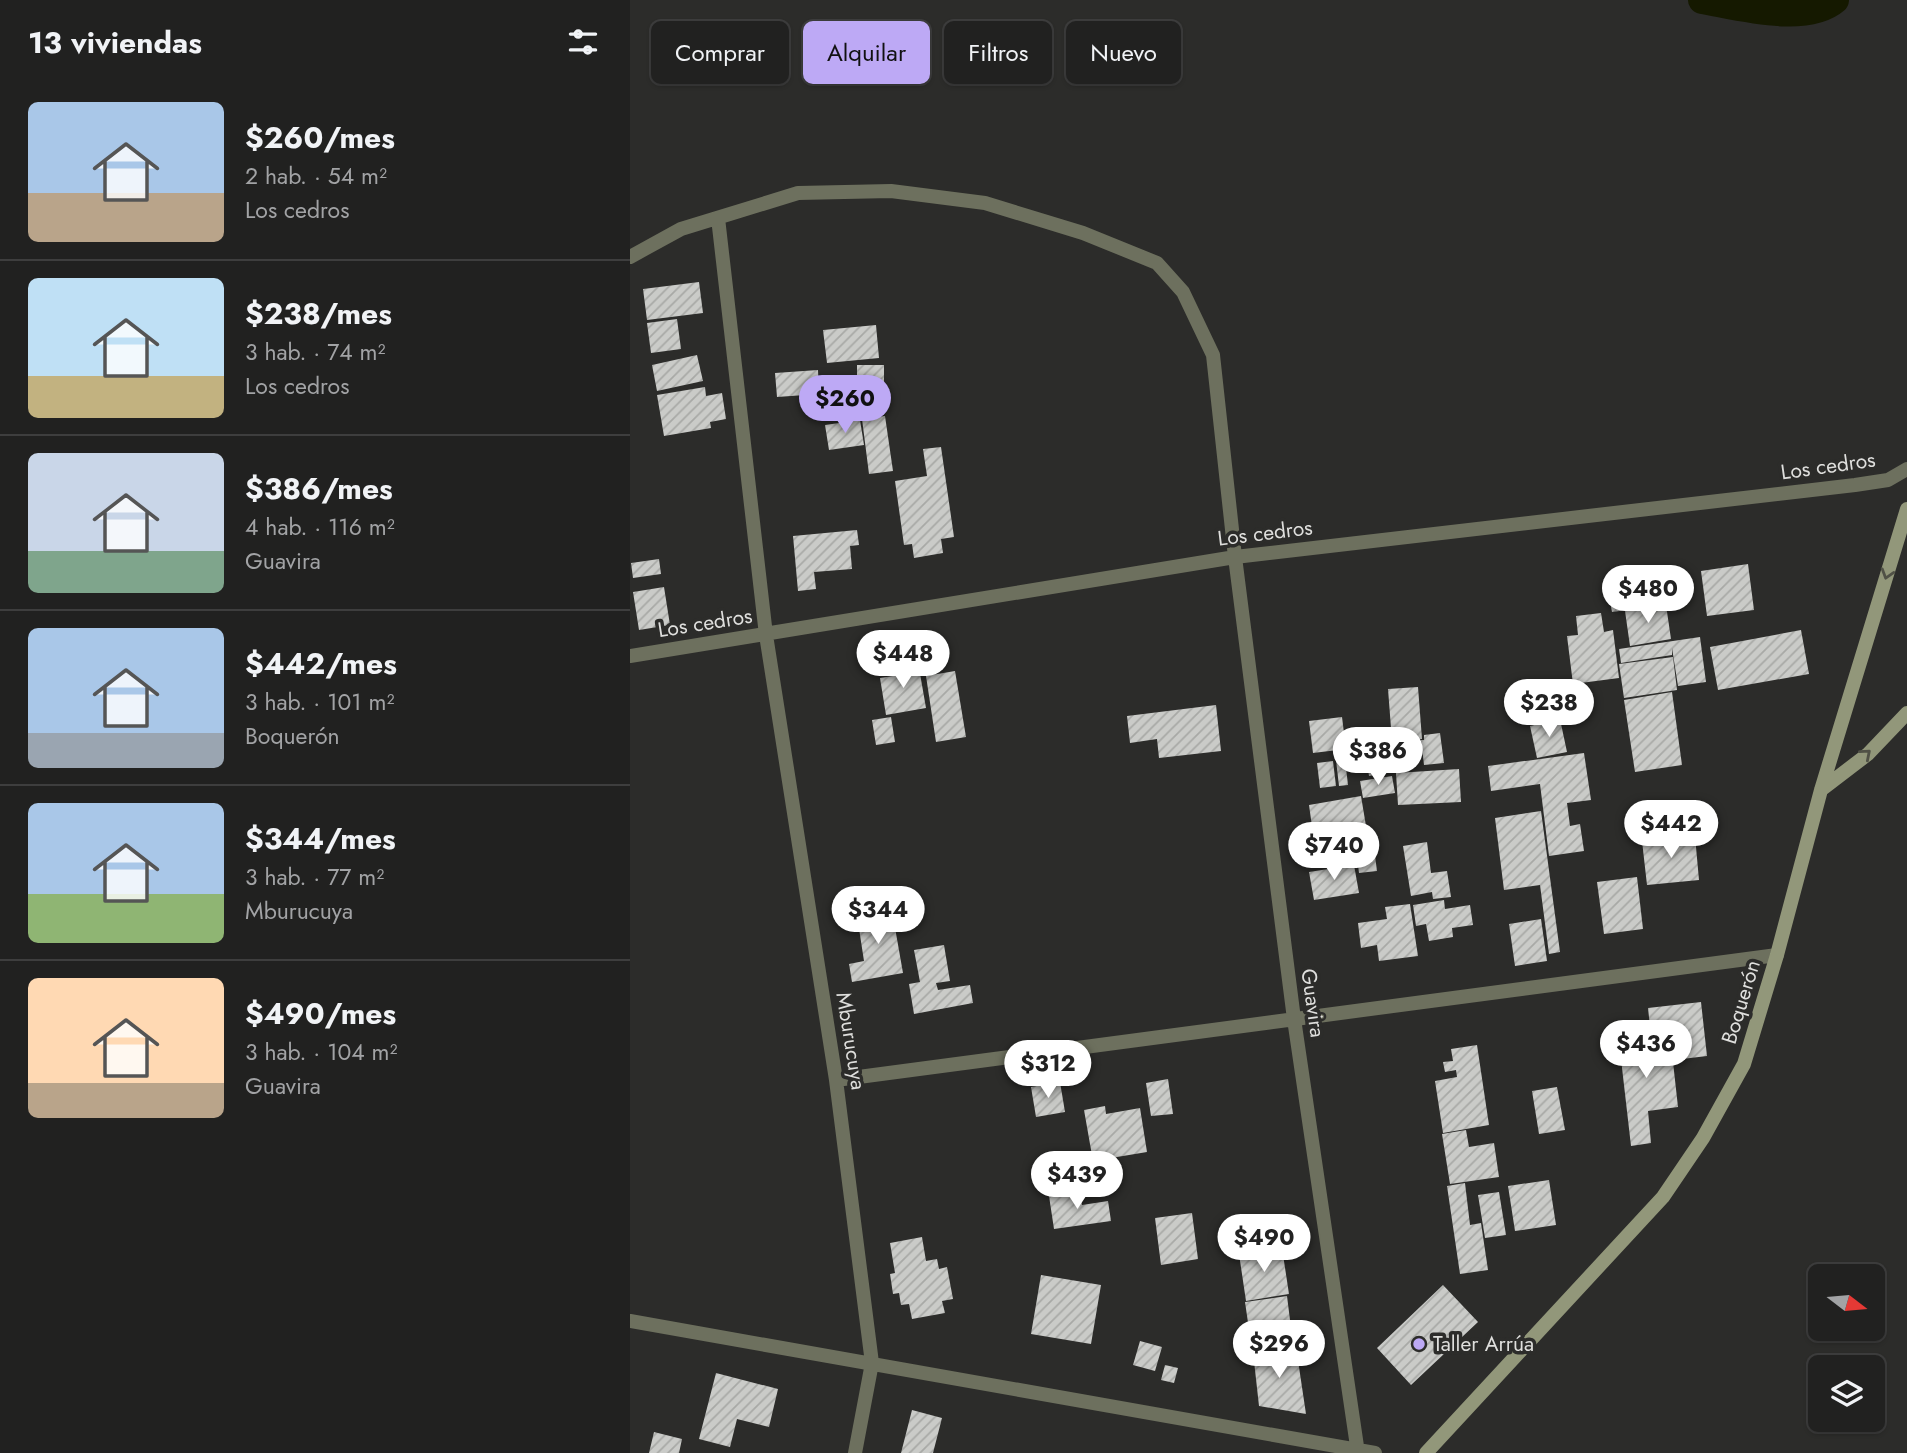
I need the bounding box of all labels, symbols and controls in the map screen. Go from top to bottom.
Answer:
text: 13 viviendas [28,21,202,64]
chip: Comprar [651,21,789,84]
chip: Alquilar [803,21,930,84]
chip: Filtros [944,21,1052,84]
chip: Nuevo [1066,21,1181,84]
icon: filters [564,23,602,61]
text: $260/mes [245,116,395,159]
icon: home [84,130,168,214]
text: 2 hab. · 54 m² [245,159,387,193]
text: Los cedros [245,193,349,227]
text: $238/mes [245,292,392,335]
icon: home [84,306,168,390]
text: 3 hab. · 74 m² [245,335,385,369]
text: Los cedros [245,369,349,403]
pin: $260 [804,376,886,435]
text: $260 [815,381,875,415]
street label: Los cedros [1779,445,1877,487]
text: $386/mes [245,467,393,510]
icon: home [84,481,168,565]
text: 4 hab. · 116 m² [245,510,395,544]
street label: Los cedros [1216,512,1314,554]
text: Guavira [245,544,321,578]
pin: $480 [1607,566,1689,625]
one-way arrow [1881,568,1896,580]
text: $480 [1618,571,1678,605]
street label: Los cedros [656,601,754,645]
pin: $448 [862,630,944,690]
text: $448 [873,636,933,670]
text: $442/mes [245,642,397,685]
icon: home [84,656,168,740]
pin: $238 [1508,680,1590,739]
text: 3 hab. · 101 m² [245,685,394,719]
text: $238 [1520,685,1578,719]
text: Boquerón [245,719,340,753]
pin: $386 [1337,728,1419,787]
text: $386 [1349,733,1407,767]
one-way arrow [1858,750,1871,762]
pin: $442 [1630,800,1712,860]
text: $442 [1640,806,1702,840]
text: $344/mes [245,817,396,860]
pin: $740 [1293,822,1375,882]
text: $740 [1304,828,1364,862]
icon: home [84,831,168,915]
text: 3 hab. · 77 m² [245,860,384,894]
pin: $344 [837,886,919,946]
text: $344 [848,892,908,926]
text: Mburucuya [245,894,353,928]
street label: Boquerón [1714,956,1768,1048]
street label: Guavira [1293,967,1333,1039]
street label: Mburucuya [828,990,874,1092]
text: $490/mes [245,992,396,1035]
icon: home [84,1006,168,1090]
pin: $436 [1605,1020,1687,1080]
text: $436 [1616,1026,1676,1060]
text: 3 hab. · 104 m² [245,1035,398,1069]
pin: $312 [1007,1040,1089,1100]
text: $312 [1020,1046,1076,1080]
text: Guavira [245,1069,321,1103]
pin: $439 [1036,1152,1118,1211]
text: $439 [1047,1157,1107,1191]
pin: $490 [1223,1214,1305,1274]
text: $490 [1234,1220,1294,1254]
north arrow [1808,1264,1885,1340]
map controls [1808,1264,1885,1432]
pin: $296 [1238,1320,1320,1380]
text: $296 [1249,1326,1309,1360]
place label: Taller Arrúa [1433,1329,1534,1359]
marker: Taller Arrúa [1411,1336,1427,1352]
button: layers [1808,1355,1885,1432]

